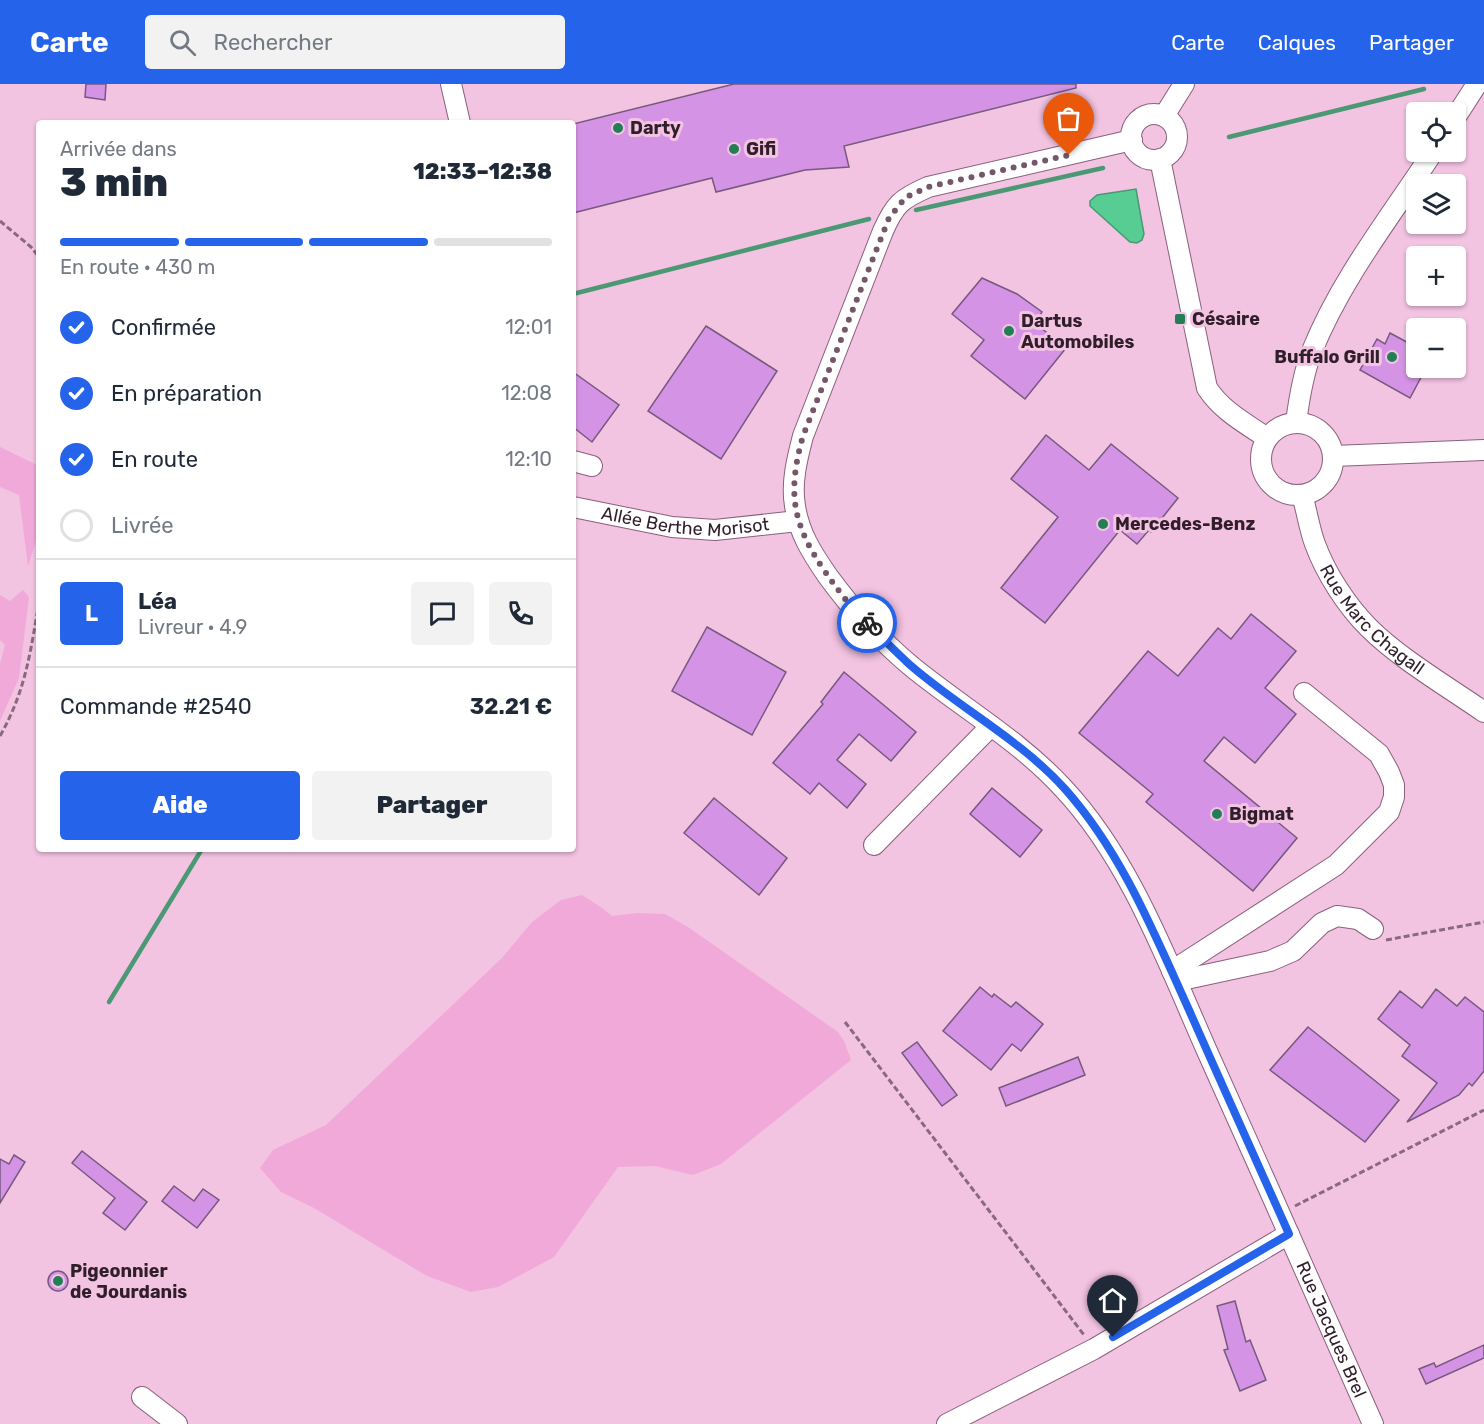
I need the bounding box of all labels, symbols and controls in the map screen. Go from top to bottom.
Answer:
search box [145,15,565,69]
text: Carte [30,26,109,59]
icon: search [166,26,199,59]
text: Rechercher [214,29,332,56]
text: Carte [1171,30,1225,55]
text: Calques [1258,30,1336,55]
text: Partager [1369,30,1454,55]
pin [1043,93,1094,155]
icon: bag [1052,102,1085,135]
map controls [1406,102,1466,378]
button: locate [1406,102,1466,162]
place label: Darty [630,117,681,139]
marker: Darty [611,121,625,135]
text: Arrivée dans [60,137,177,161]
place label: Gifi [746,138,776,160]
marker: Gifi [727,142,741,156]
text: 12:33–12:38 [413,158,552,185]
text: 3 min [60,160,168,206]
button: layers [1406,174,1466,234]
button: + [1406,246,1466,306]
text: En route · 430 m [60,255,215,279]
place label: Césaire [1192,308,1260,330]
place label: Dartus Automobiles [1021,310,1135,353]
icon: check [60,311,93,344]
marker: Césaire [1173,312,1187,326]
text: Confirmée [111,314,216,341]
text: 12:01 [505,315,552,339]
button: − [1406,318,1466,378]
marker: Dartus Automobiles [1002,324,1016,338]
place label: Buffalo Grill [1274,346,1380,368]
marker: Buffalo Grill [1385,350,1399,364]
icon: check [60,377,93,410]
text: En préparation [111,380,262,407]
text: 12:08 [501,381,552,405]
icon: check [60,443,93,476]
text: En route [111,446,198,473]
text: 12:10 [505,447,552,471]
street label: Allée Berthe Morisot [600,502,770,541]
text: Livrée [111,512,174,539]
place label: Mercedes-Benz [1115,513,1255,535]
marker: Mercedes-Benz [1096,517,1110,531]
street label: Rue Marc Chagall [1315,561,1428,679]
button: chat [411,582,474,645]
button: phone [489,582,552,645]
text: Léa [138,588,177,615]
courier [837,593,897,653]
text: L [85,600,98,627]
icon: bike [851,607,884,640]
text: Livreur · 4.9 [138,615,247,639]
text: Commande #2540 [60,693,252,720]
text: 32.21 € [470,693,552,720]
button: Aide [60,771,300,840]
button: Partager [312,771,552,840]
place label: Bigmat [1229,803,1294,825]
marker: Bigmat [1210,807,1224,821]
street label: Rue Jacques Brel [1291,1258,1371,1401]
place label: Pigeonnier de Jourdanis [70,1260,187,1303]
marker: Pigeonnier de Jourdanis [51,1274,65,1288]
pin [1087,1275,1138,1337]
icon: home [1096,1284,1129,1317]

